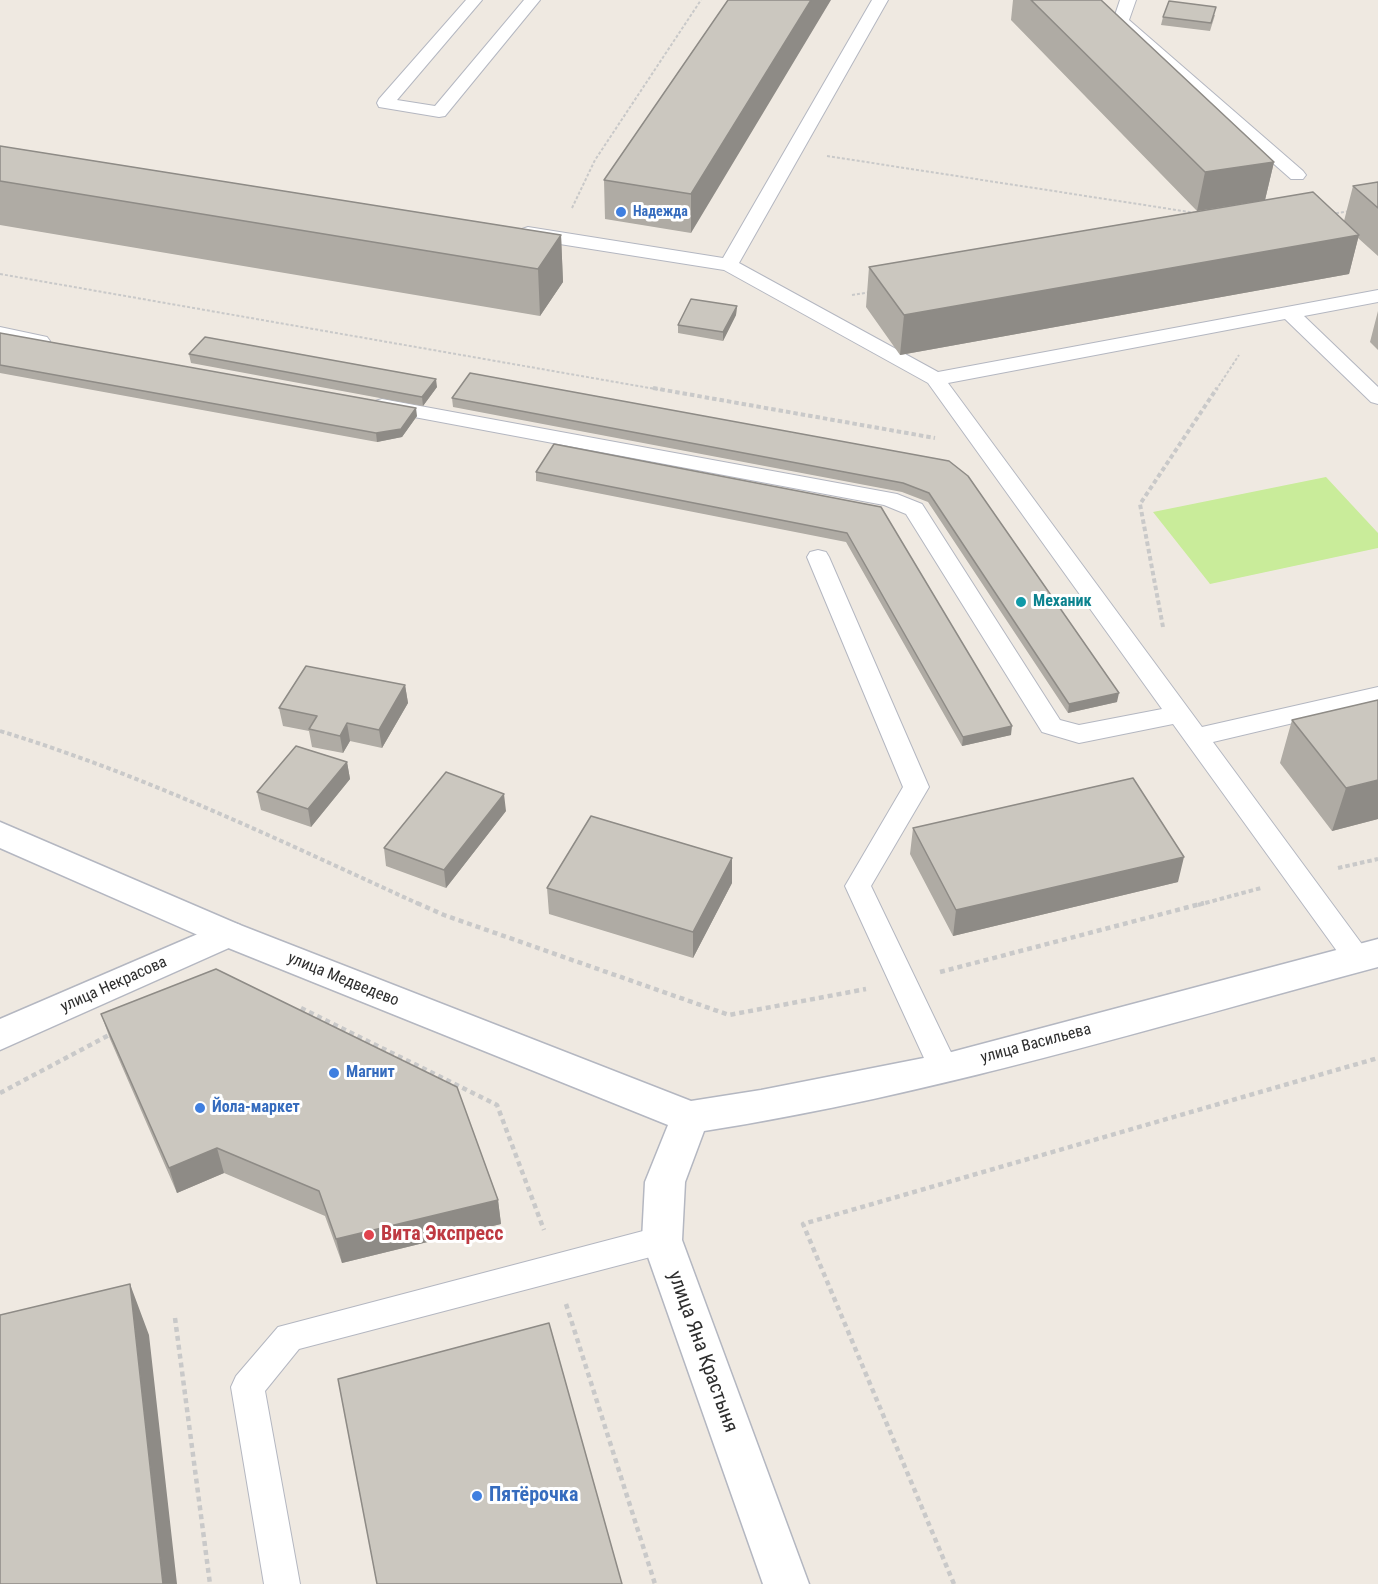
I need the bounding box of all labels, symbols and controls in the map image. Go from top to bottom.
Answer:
place label: Надежда [633,204,688,220]
marker: Надежда [614,205,628,219]
place label: Механик [1033,592,1092,612]
marker: Механик [1014,595,1028,609]
street label: улица Медведево [285,949,401,1011]
street label: улица Некрасова [58,953,170,1017]
street label: улица Васильева [979,1020,1093,1068]
place label: Магнит [346,1063,395,1083]
marker: Магнит [327,1066,341,1080]
place label: Йола-маркет [212,1098,300,1118]
marker: Йола-маркет [193,1101,207,1115]
place label: Вита Экспресс [381,1223,503,1247]
marker: Вита Экспресс [362,1228,376,1242]
street label: улица Яна Крастыня [662,1268,742,1436]
place label: Пятёрочка [489,1484,578,1508]
marker: Пятёрочка [470,1489,484,1503]

